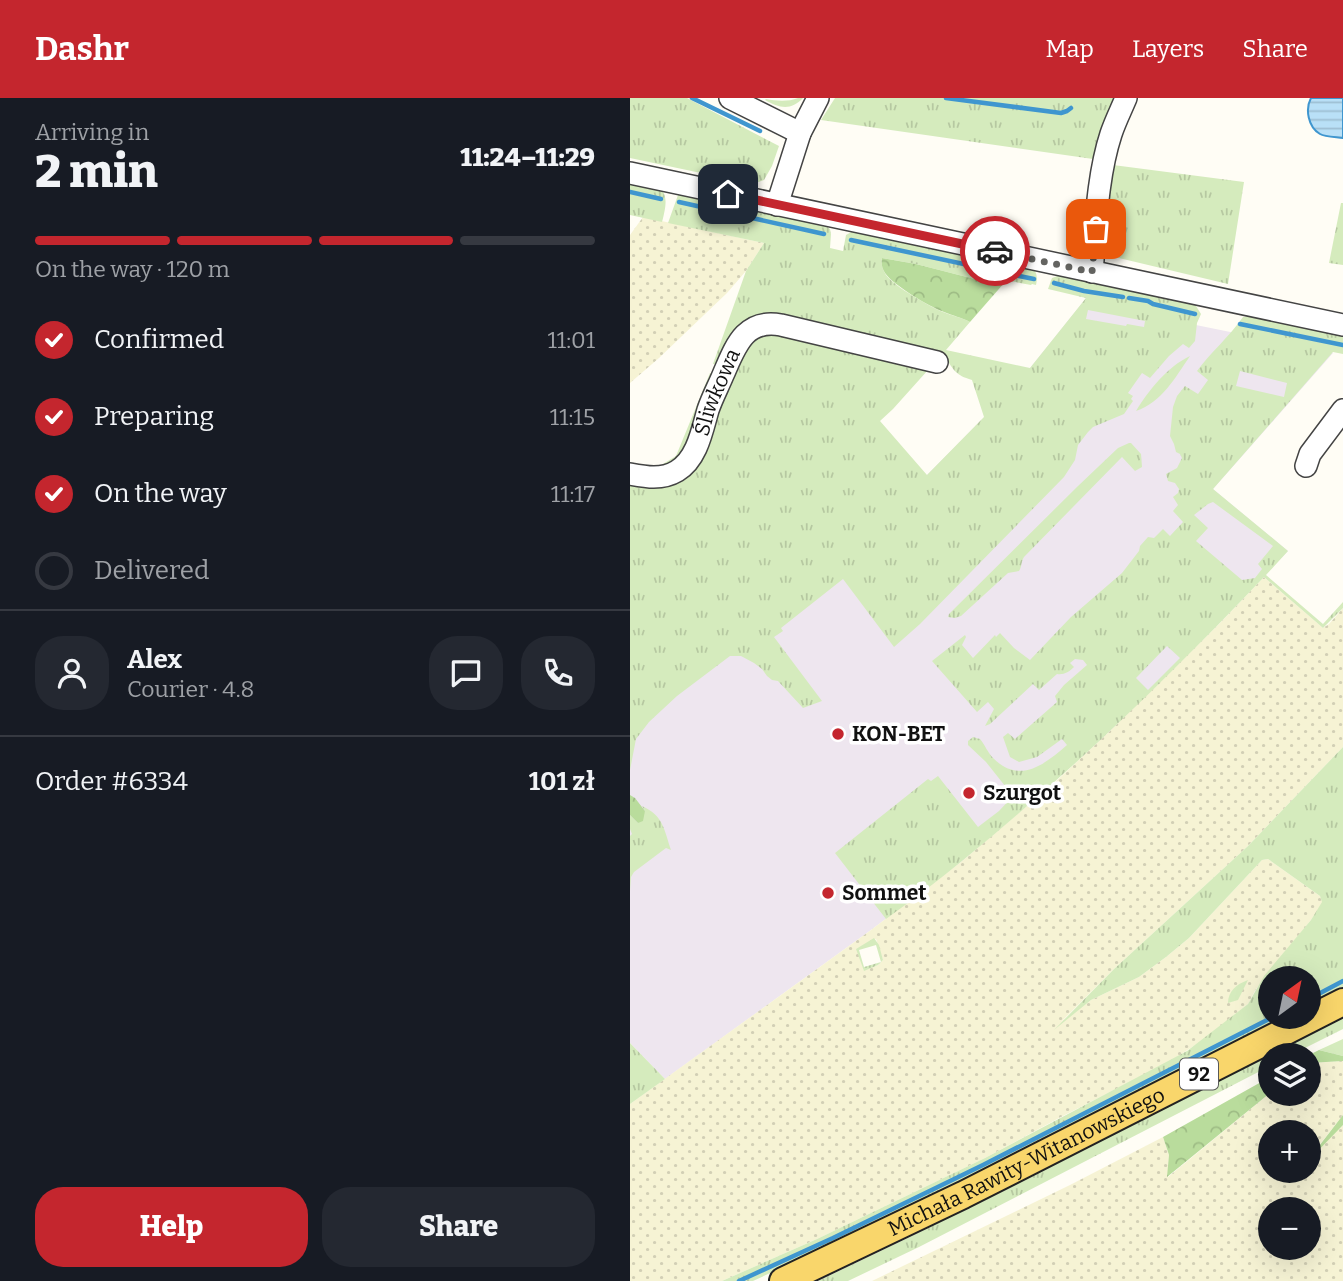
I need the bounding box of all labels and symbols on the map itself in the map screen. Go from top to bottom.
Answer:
pin [698,164,758,224]
pin [1066,199,1126,259]
courier [960,216,1030,286]
street label: Śliwkowa [688,344,746,439]
place label: KON-BET [852,721,945,747]
marker: KON-BET [830,726,846,742]
place label: Szurgot [983,780,1062,806]
marker: Szurgot [961,785,977,801]
place label: Sommet [842,880,927,906]
marker: Sommet [820,885,836,901]
north arrow [1258,966,1321,1029]
road number: 92 [1180,1058,1218,1090]
street label: Michała Rawity-Witanowskiego [884,1082,1169,1242]

